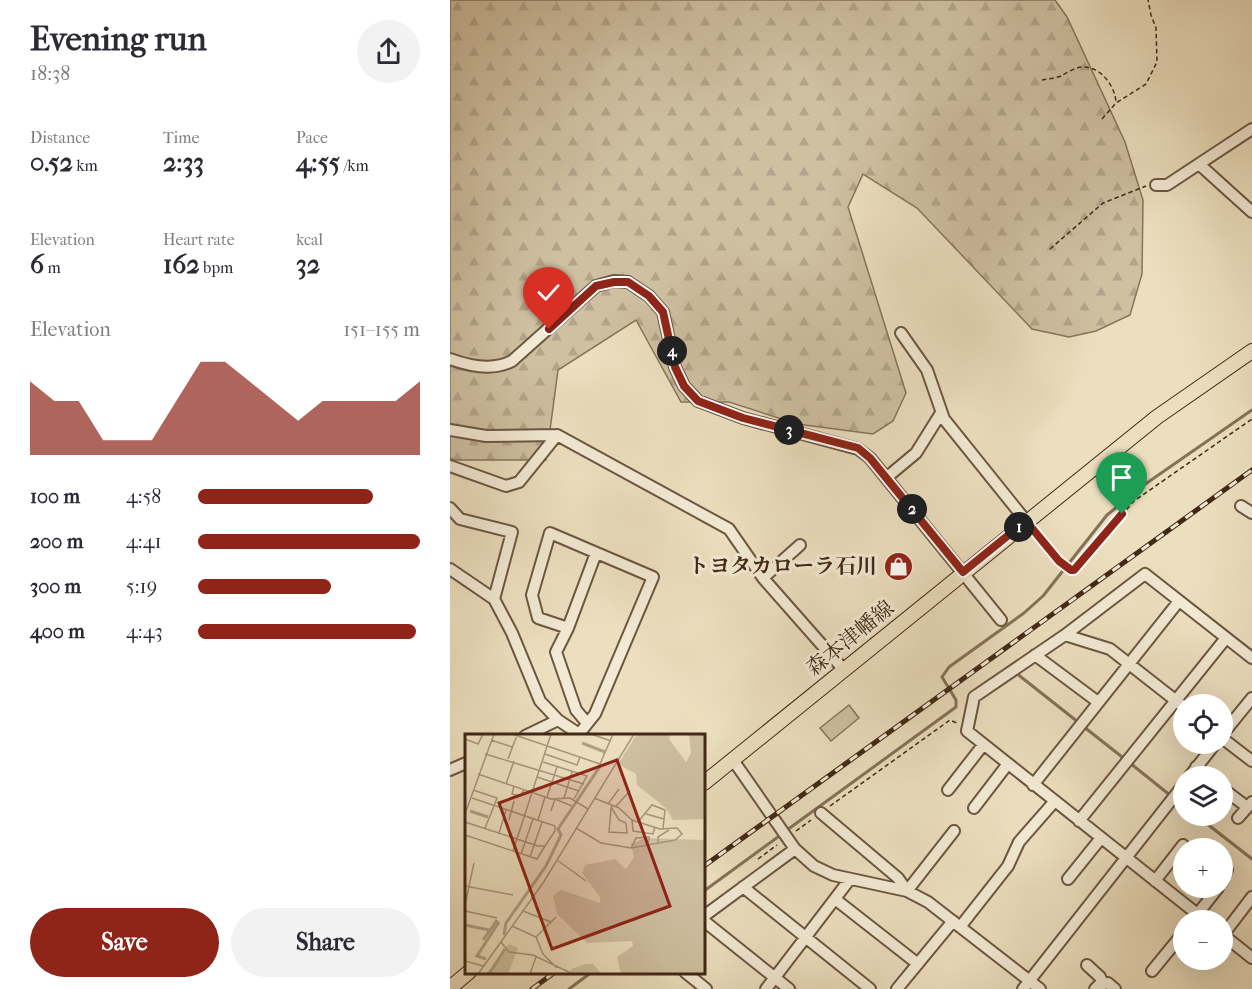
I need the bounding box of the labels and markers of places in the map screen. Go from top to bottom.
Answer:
pin [523,267,574,329]
pin: 4 [657,336,687,366]
pin: 3 [774,415,804,445]
pin [1096,452,1147,514]
pin: 2 [897,494,927,524]
pin: 1 [1004,512,1034,542]
shop icon: トヨタカローラ石川 [882,550,914,582]
place label: トヨタカローラ石川 [688,554,877,578]

